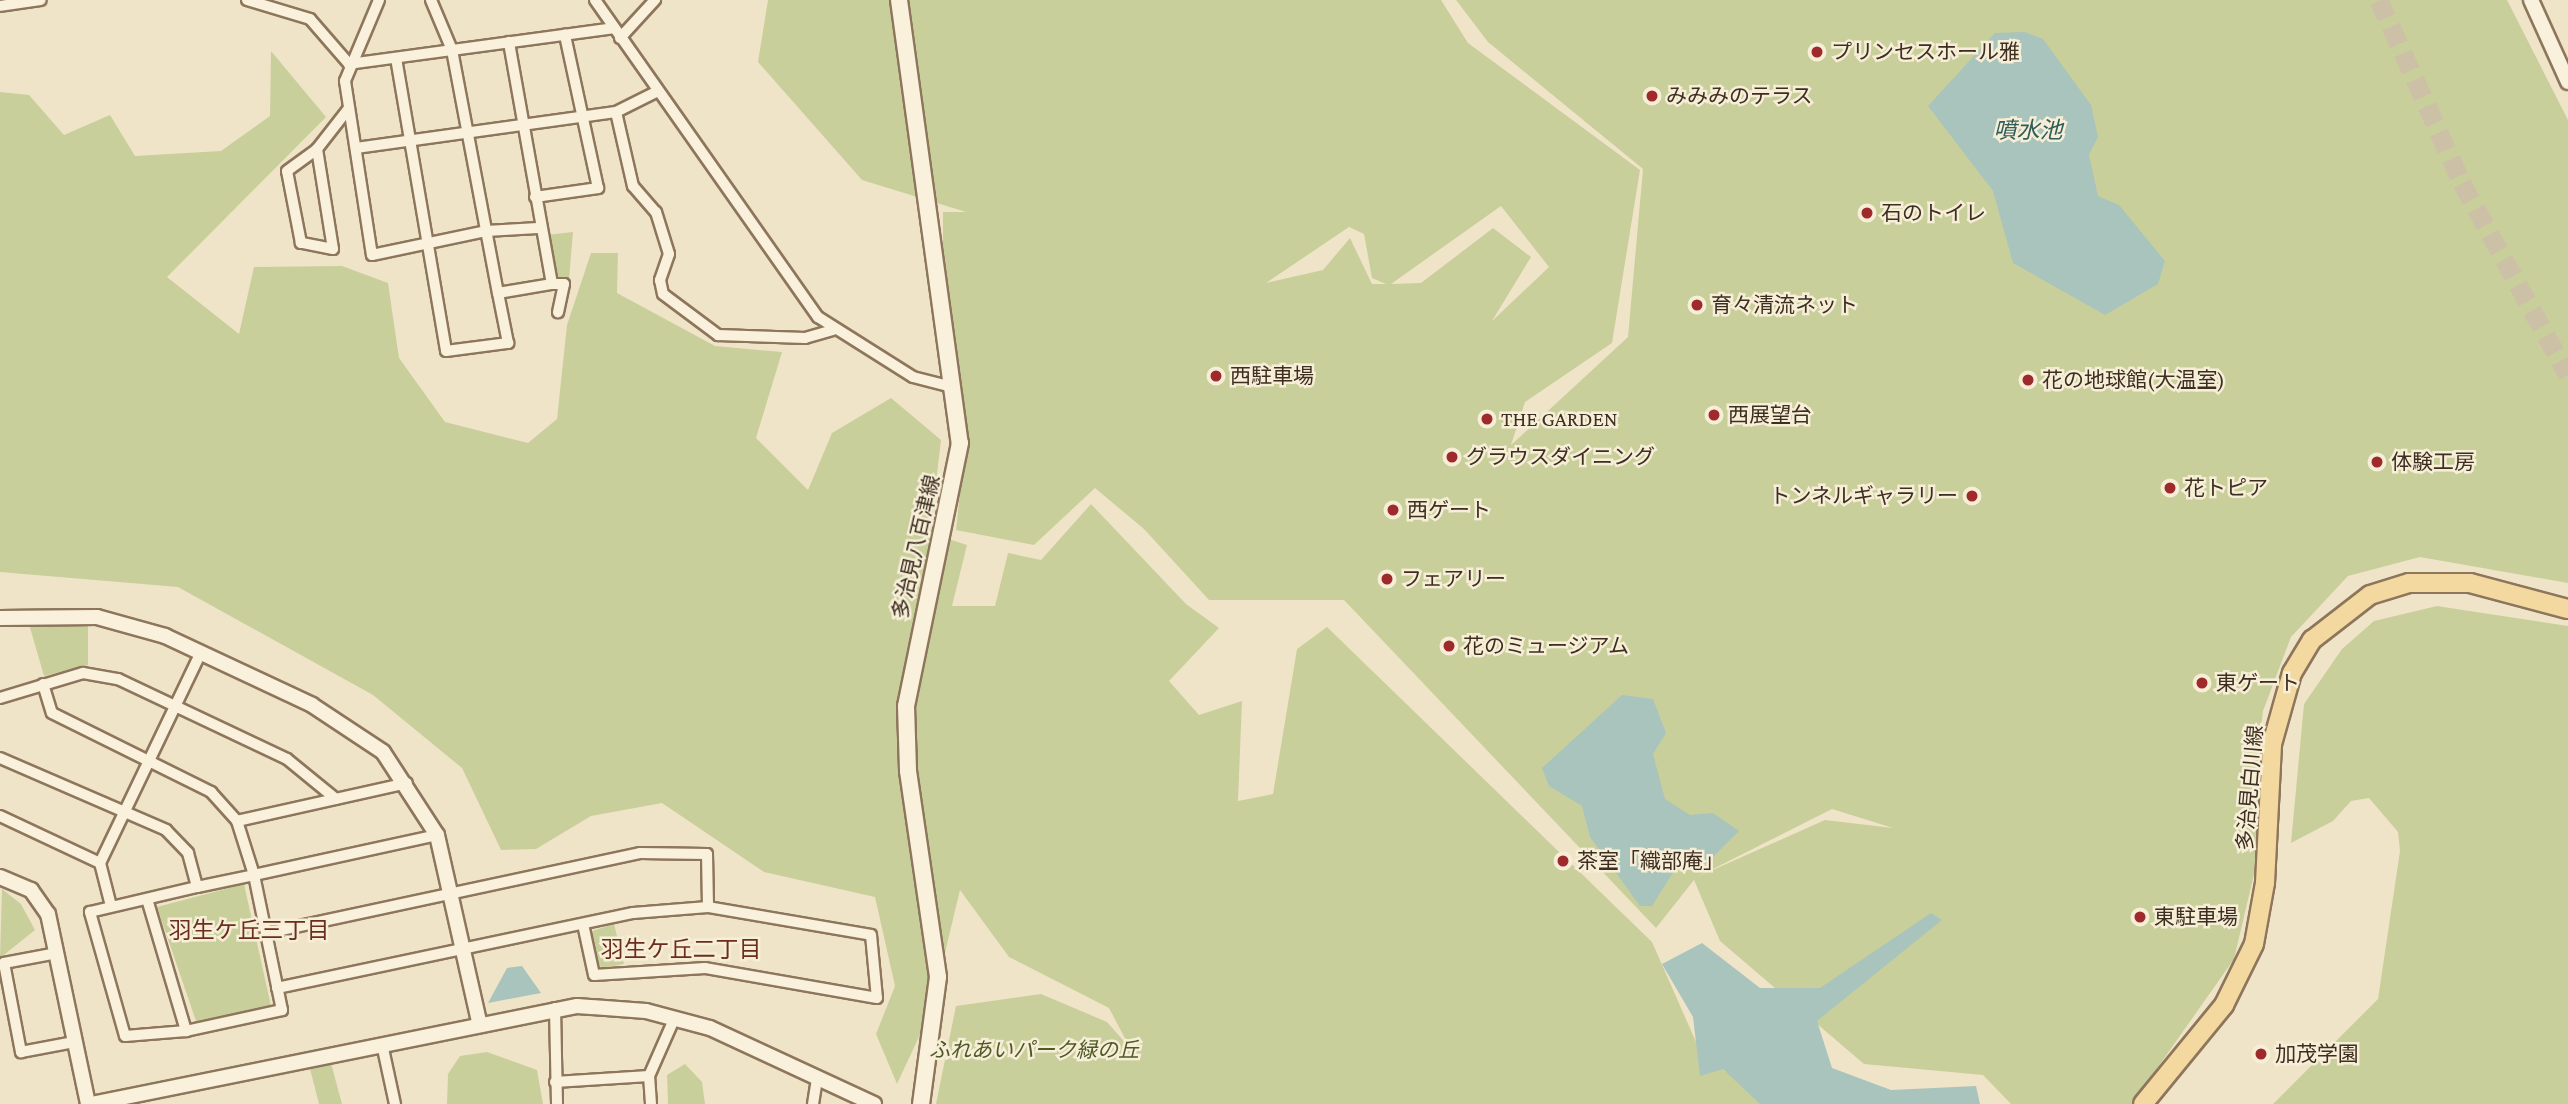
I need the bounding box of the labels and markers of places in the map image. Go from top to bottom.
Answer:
place label: プリンセスホール雅 [1831,39,2020,65]
marker: プリンセスホール雅 [1809,44,1825,60]
place label: みみみのテラス [1666,83,1813,109]
marker: みみみのテラス [1644,88,1660,104]
place label: 石のトイレ [1881,200,1986,226]
marker: 石のトイレ [1859,205,1875,221]
place label: 育々清流ネット [1711,292,1858,318]
marker: 育々清流ネット [1689,297,1705,313]
place label: 西駐車場 [1230,363,1314,389]
place label: 花の地球館(大温室) [2042,367,2225,393]
marker: 西駐車場 [1208,368,1224,384]
marker: 花の地球館(大温室) [2020,372,2036,388]
place label: 西展望台 [1728,402,1812,428]
place label: THE GARDEN [1501,406,1618,432]
marker: 西展望台 [1706,407,1722,423]
marker: THE GARDEN [1479,411,1495,427]
place label: グラウスダイニング [1466,444,1655,470]
marker: グラウスダイニング [1444,449,1460,465]
place label: 体験工房 [2391,449,2475,475]
marker: 体験工房 [2369,454,2385,470]
place label: 花トピア [2184,475,2268,501]
marker: 花トピア [2162,480,2178,496]
place label: トンネルギャラリー [1769,483,1958,509]
marker: トンネルギャラリー [1964,488,1980,504]
place label: 西ゲート [1407,497,1491,523]
marker: 西ゲート [1385,502,1401,518]
place label: フェアリー [1401,566,1506,592]
marker: フェアリー [1379,571,1395,587]
place label: 花のミュージアム [1463,633,1631,659]
marker: 花のミュージアム [1441,638,1457,654]
place label: 東ゲート [2216,670,2300,696]
marker: 東ゲート [2194,675,2210,691]
place label: 茶室「織部庵」 [1577,848,1724,874]
marker: 茶室「織部庵」 [1555,853,1571,869]
place label: 東駐車場 [2154,904,2238,930]
marker: 東駐車場 [2132,909,2148,925]
place label: 加茂学園 [2275,1041,2359,1067]
marker: 加茂学園 [2253,1046,2269,1062]

